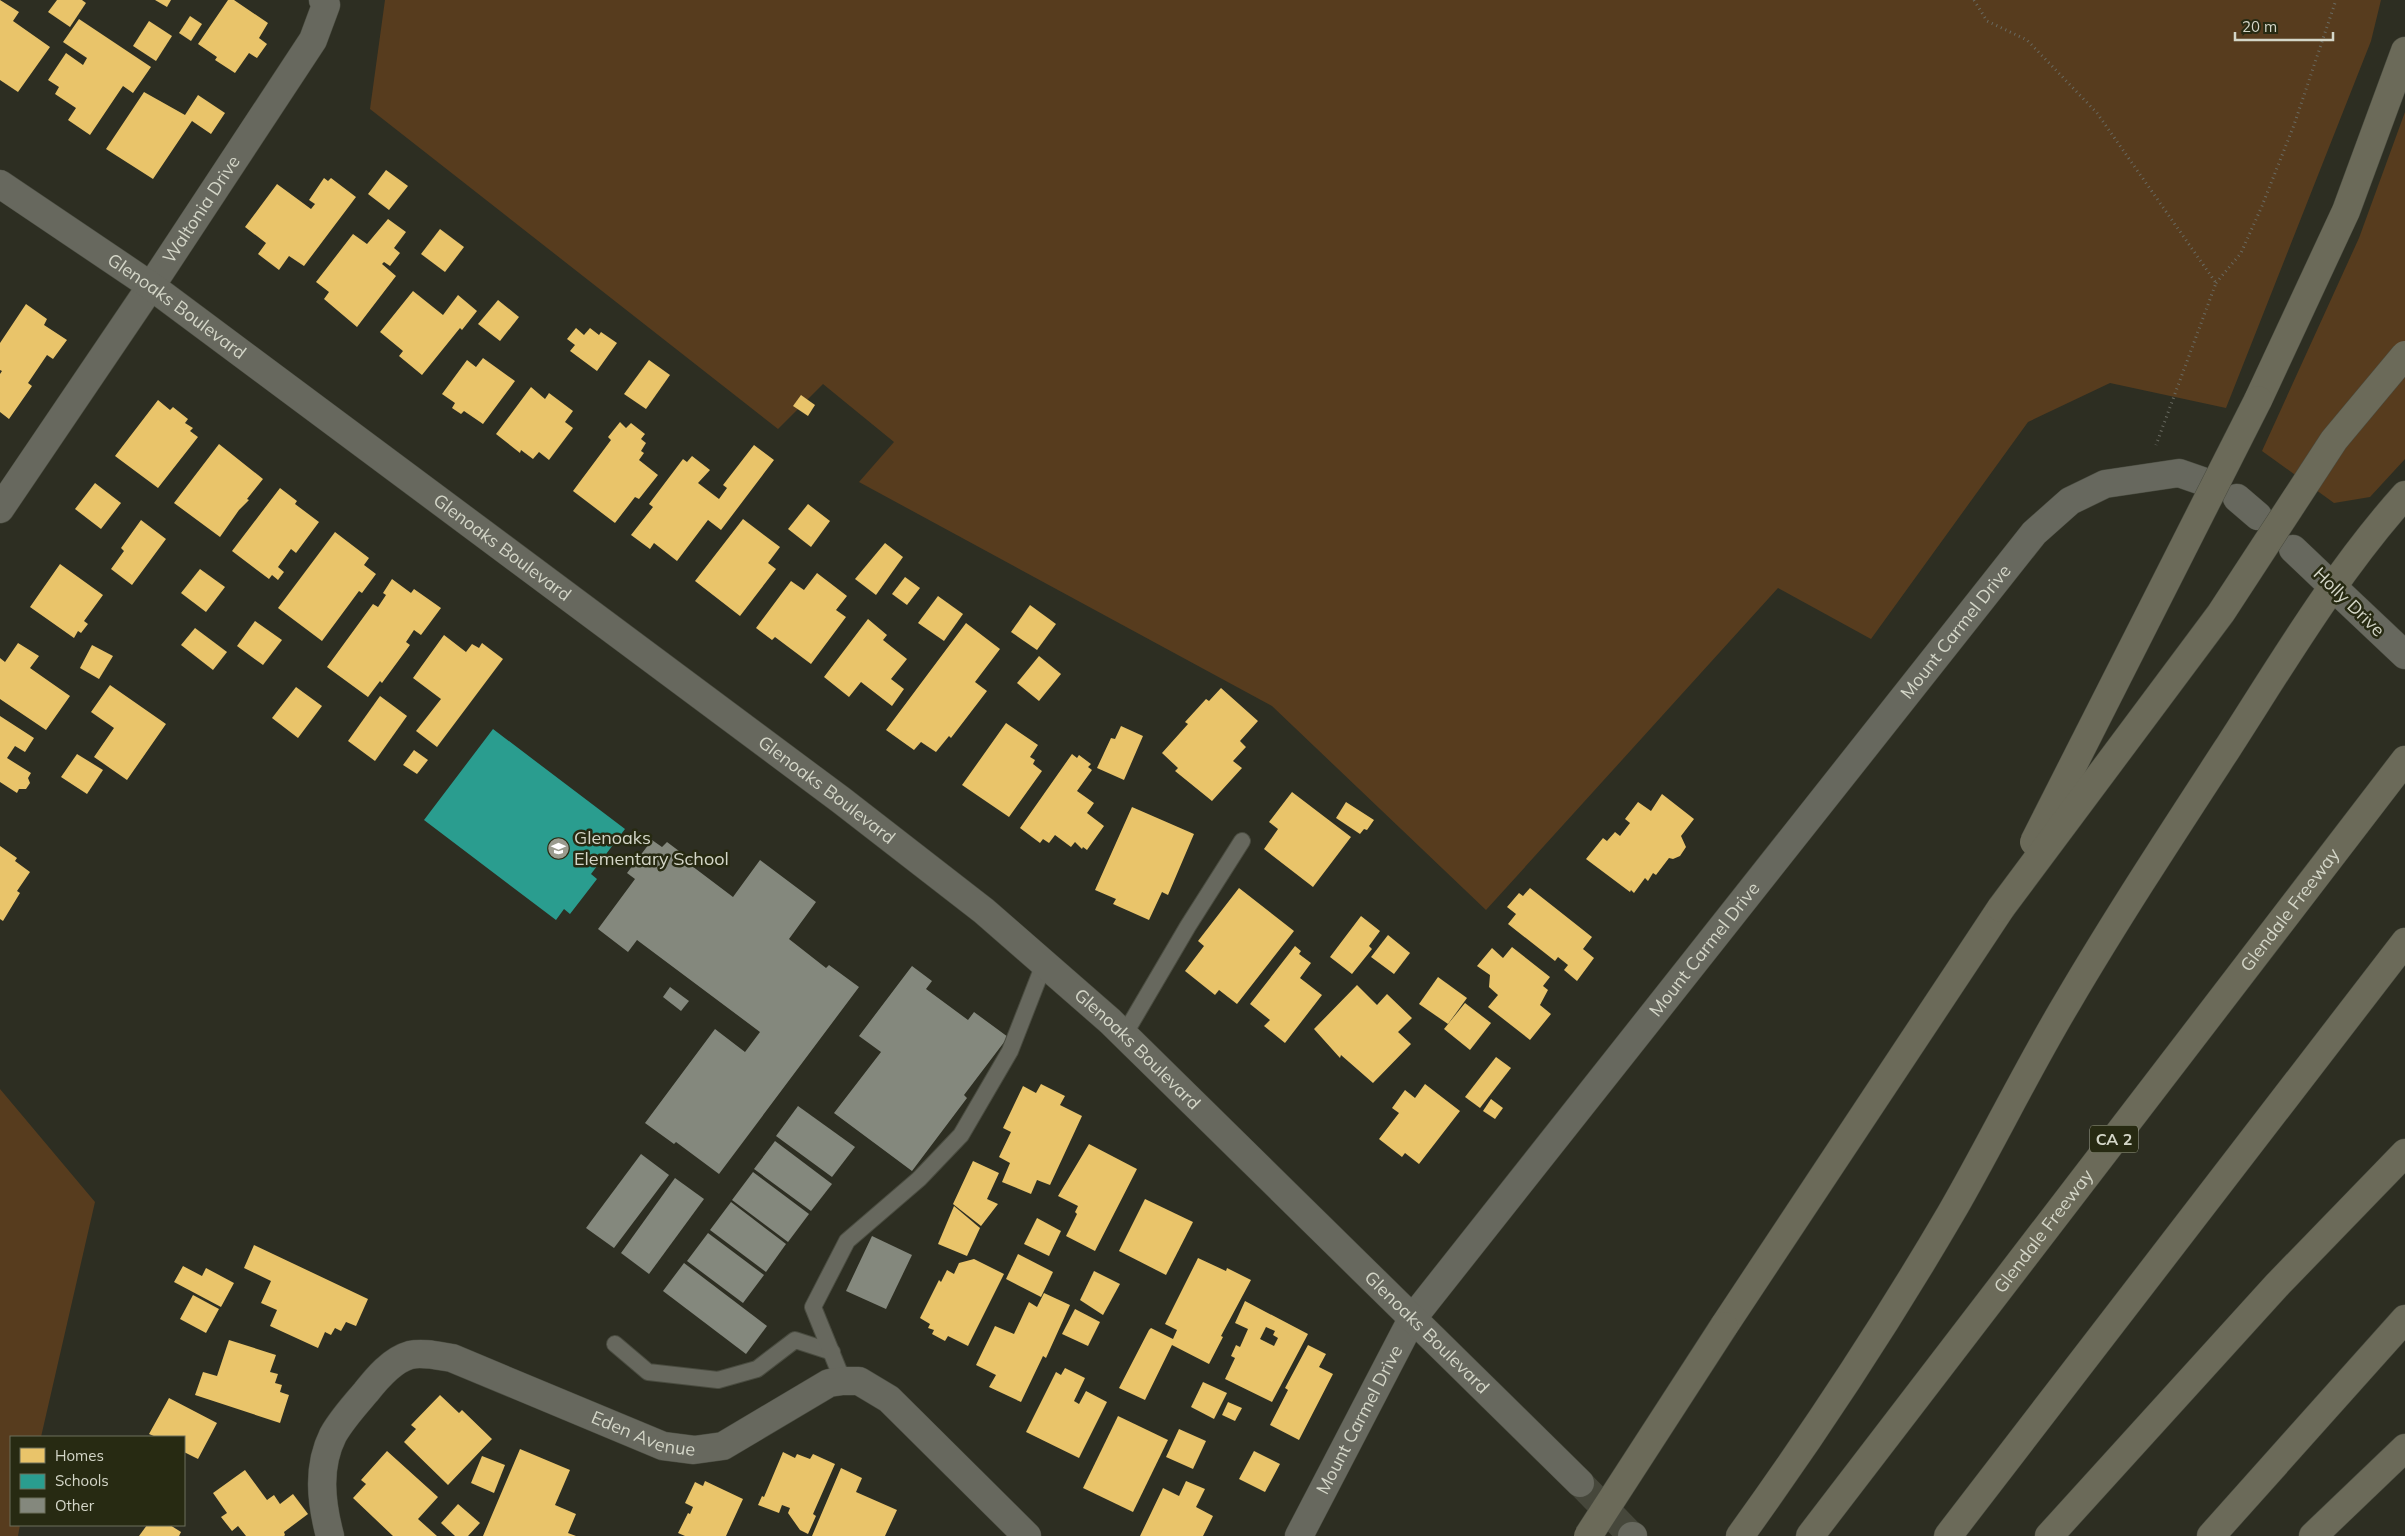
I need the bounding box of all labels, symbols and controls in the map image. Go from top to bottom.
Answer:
scale bar [2235,10,2332,42]
text: 20 m [2242,17,2277,36]
street label: Waltonia Drive [157,151,245,267]
street label: Glenoaks Boulevard [103,248,251,364]
street label: Glenoaks Boulevard [429,488,576,606]
street label: Mount Carmel Drive [1895,560,2016,703]
street label: Holly Drive [2309,562,2390,641]
street label: Glenoaks Boulevard [754,730,900,849]
place label: Glenoaks Elementary School [574,826,729,870]
school or university icon: Glenoaks Elementary School [546,836,570,860]
street label: Glendale Freeway [2235,843,2345,976]
street label: Mount Carmel Drive [1644,877,1764,1021]
street label: Glenoaks Boulevard [1070,983,1205,1114]
road number: CA 2 [2090,1126,2138,1152]
street label: Glendale Freeway [1989,1164,2098,1297]
street label: Glenoaks Boulevard [1360,1266,1494,1398]
street label: Mount Carmel Drive [1311,1341,1407,1498]
street label: Eden Avenue [588,1405,697,1461]
legend [10,1436,185,1526]
text: Homes [55,1446,104,1465]
text: Schools [55,1471,109,1490]
text: Other [55,1496,95,1515]

